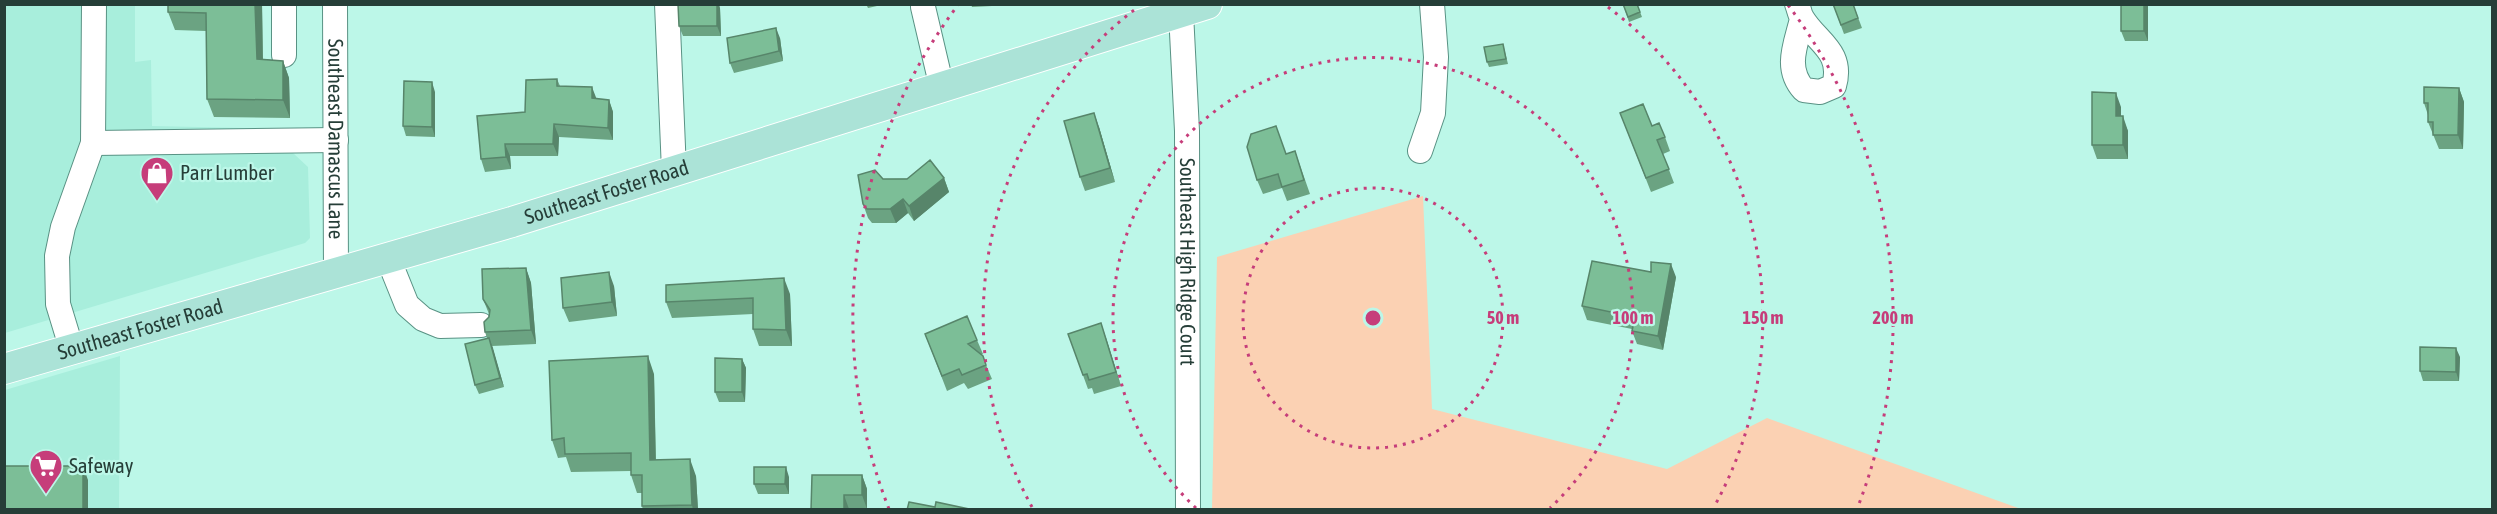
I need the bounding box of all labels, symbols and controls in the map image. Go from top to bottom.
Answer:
street label: Southeast Damascus Lane [324,39,349,239]
street label: Southeast Foster Road [521,154,691,228]
shop icon: Parr Lumber [139,155,175,202]
street label: Southeast High Ridge Court [1176,158,1201,366]
place label: Parr Lumber [180,160,275,184]
street label: Southeast Foster Road [55,293,225,364]
text: 50 m [1487,307,1519,328]
text: 100 m [1613,307,1653,328]
text: 150 m [1743,307,1783,328]
text: 200 m [1873,307,1913,328]
centre of rings [1363,308,1383,328]
supermarket icon: Safeway [28,448,64,495]
place label: Safeway [69,453,134,477]

